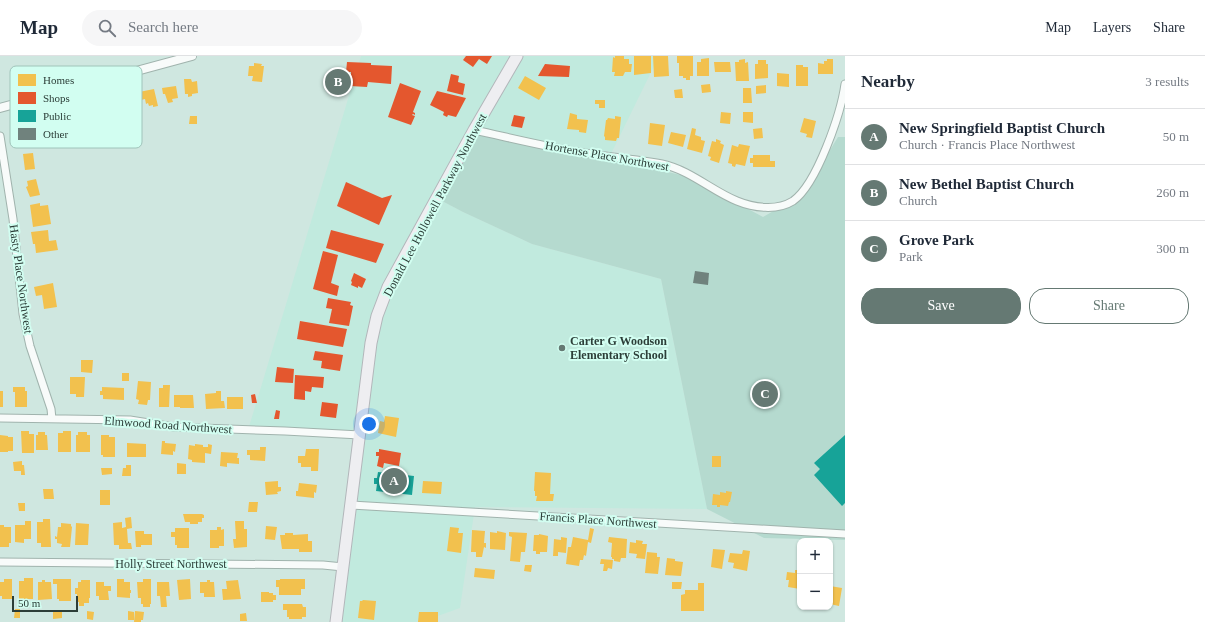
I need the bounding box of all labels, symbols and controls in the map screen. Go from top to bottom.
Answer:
search box [82,10,362,46]
text: Map [20,17,58,38]
icon: search [96,17,118,39]
text: Search here [128,19,198,35]
text: Map [1045,20,1071,35]
text: Layers [1093,20,1131,35]
text: Share [1153,20,1185,35]
legend [10,66,142,148]
pin: B [325,67,351,97]
text: Nearby [861,72,915,91]
text: Homes [43,74,74,86]
text: 3 results [1145,74,1189,89]
text: Shops [43,92,70,104]
text: Public [43,110,71,122]
street label: Donald Lee Hollowell Parkway Northwest [381,111,490,299]
text: New Springfield Baptist Church [899,120,1105,136]
text: Other [43,128,68,140]
text: A [869,129,879,144]
text: 50 m [1163,129,1189,144]
text: Church · Francis Place Northwest [899,137,1075,152]
street label: Hortense Place Northwest [544,138,671,174]
text: New Bethel Baptist Church [899,176,1074,192]
text: B [870,185,878,200]
text: 260 m [1156,185,1189,200]
text: Church [899,193,937,208]
street label: Hasty Place Northwest [6,224,36,335]
text: Grove Park [899,232,974,248]
text: C [869,241,879,256]
text: 300 m [1156,241,1189,256]
text: Park [899,249,923,264]
button: Save [861,288,1021,324]
button: Share [1029,288,1189,324]
place label: Carter G Woodson Elementary School [570,334,668,362]
marker: Carter G Woodson Elementary School [557,343,567,353]
pin: C [752,379,778,409]
street label: Elmwood Road Northwest [104,414,233,436]
your location [359,414,379,434]
pin: A [381,466,407,496]
street label: Francis Place Northwest [539,509,658,531]
map controls [797,538,833,610]
button: + [797,538,833,574]
street label: Holly Street Northwest [115,557,227,571]
button: − [797,574,833,610]
scale bar [12,594,78,613]
text: 50 m [18,597,40,609]

